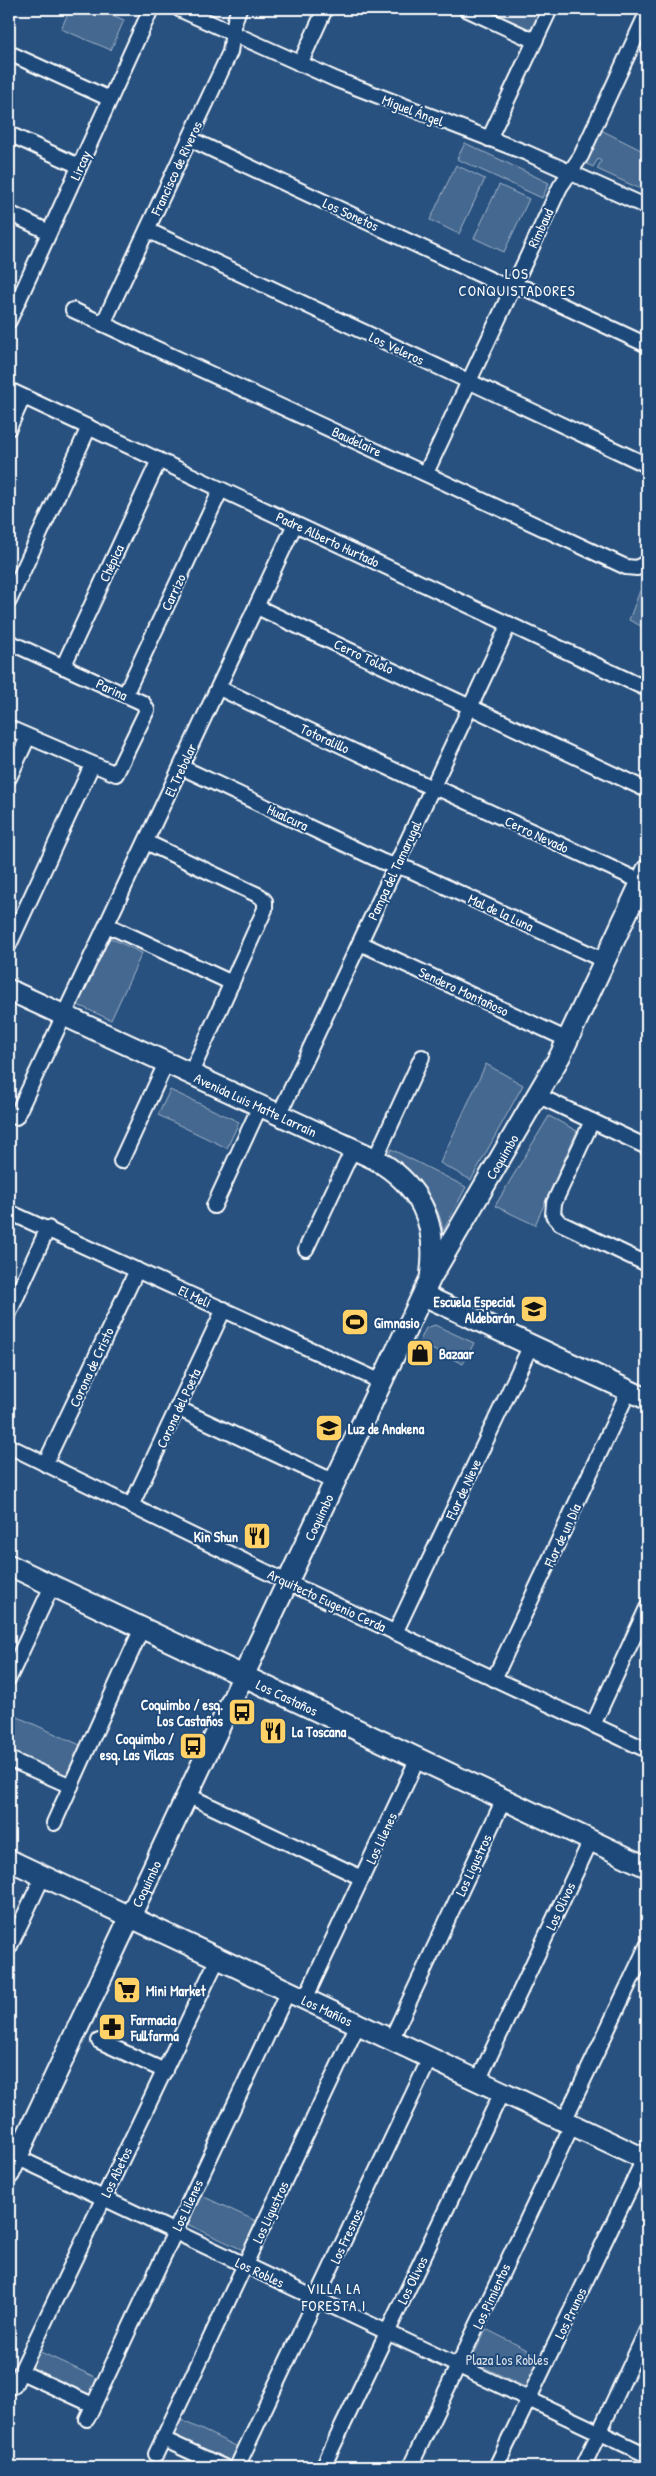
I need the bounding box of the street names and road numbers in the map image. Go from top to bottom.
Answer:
street label: Miguel Ángel [379,90,447,131]
street label: Francisco de Riveros [145,118,206,219]
street label: Lircay [65,147,96,183]
street label: Los Sonetos [320,193,382,235]
street label: Rimbaud [523,205,558,251]
street label: Los Veleros [366,327,428,369]
street label: Baudelaire [329,421,385,461]
street label: Padre Alberto Hurtado [273,507,383,571]
street label: Chépica [94,541,129,585]
street label: Carrizo [156,570,190,614]
street label: Cerro Tololo [331,634,397,678]
street label: Parina [93,674,131,705]
street label: Totoralillo [297,718,353,758]
street label: El Trebolar [159,740,201,800]
street label: Hualcura [264,799,312,835]
street label: Cerro Nevado [502,811,572,857]
street label: Pampa del Tamarugal [363,817,426,923]
street label: Mal de la Luna [465,889,537,936]
street label: Sendero Montañoso [416,962,512,1020]
street label: Avenida Luis Matte Larraín [192,1068,320,1141]
street label: Coquimbo [481,1130,522,1183]
street label: El Meli [176,1280,214,1312]
street label: Corona de Cristo [64,1324,118,1410]
street label: Corona del Poeta [151,1365,205,1451]
street label: Flor de Nieve [440,1455,485,1523]
street label: Coquimbo [299,1490,337,1544]
street label: Flor de un Día [539,1500,585,1571]
street label: Arquitecto Eugenio Cerda [264,1564,390,1637]
street label: Los Castaños [254,1674,321,1719]
street label: Los Lilenes [361,1809,401,1867]
street label: Los Ligustros [450,1831,497,1899]
street label: Coquimbo [127,1857,165,1910]
street label: Los Olivos [541,1879,579,1933]
street label: Los Mañíos [299,1990,356,2030]
street label: Los Abetos [96,2144,136,2200]
street label: Los Lilenes [167,2176,207,2234]
street label: Los Ligustros [247,2178,294,2246]
street label: Los Fresnos [325,2206,367,2266]
street label: Los Robles [232,2252,288,2292]
street label: Los Olivos [392,2253,432,2307]
street label: Los Pimientos [468,2260,514,2332]
street label: Los Prunos [550,2284,590,2342]

